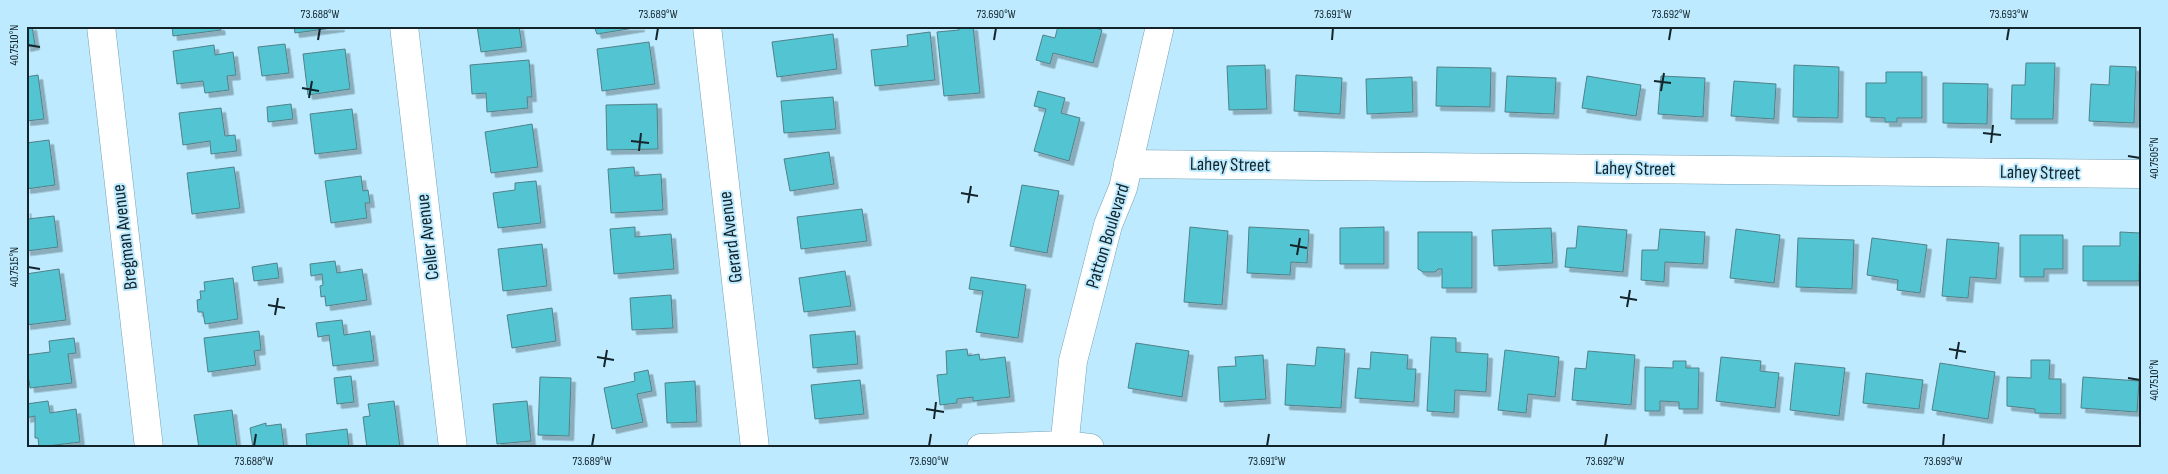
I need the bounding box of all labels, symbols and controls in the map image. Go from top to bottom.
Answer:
text: 73.688°W [301,7,340,22]
text: 73.689°W [638,7,678,22]
text: 73.690°W [976,7,1016,22]
text: 73.691°W [1314,7,1352,22]
text: 73.692°W [1652,7,1691,22]
text: 73.693°W [1990,7,2029,22]
text: 40.7510°N [7,25,22,65]
text: 40.7505°N [2147,137,2162,179]
street label: Lahey Street [1190,153,1271,177]
street label: Lahey Street [1595,157,1676,181]
street label: Lahey Street [2000,161,2081,185]
street label: Patton Boulevard [1081,181,1135,291]
street label: Bregman Avenue [107,183,143,291]
street label: Gerard Avenue [714,190,748,284]
street label: Celler Avenue [411,193,445,281]
text: 40.7515°N [7,247,22,287]
text: 40.7510°N [2147,360,2162,400]
text: 73.688°W [235,454,274,469]
text: 73.689°W [572,454,612,469]
text: 73.690°W [909,454,949,469]
text: 73.691°W [1248,454,1286,469]
text: 73.692°W [1586,454,1625,469]
text: 73.693°W [1924,454,1963,469]

